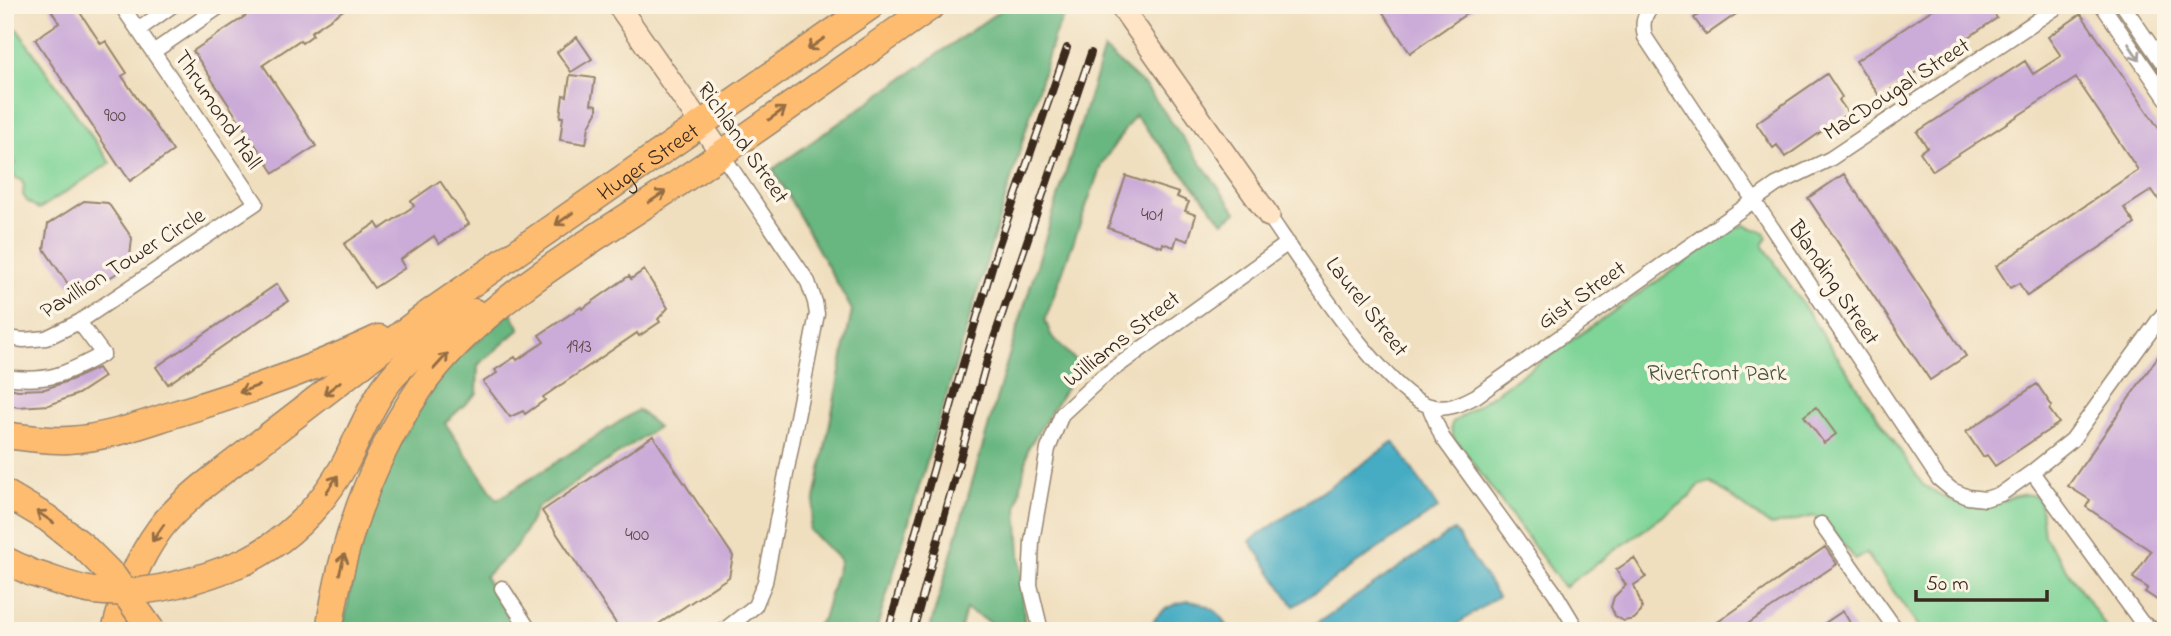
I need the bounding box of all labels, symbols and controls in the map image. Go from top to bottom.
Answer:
street label: MacDougal Street [1818,30,1978,151]
one-way arrow [807,37,826,51]
one-way arrow [2127,42,2141,61]
street label: Thrumond Mall [165,44,269,177]
street label: Richland Street [688,76,796,211]
house number: 900 [104,103,126,130]
one-way arrow [767,107,786,121]
street label: Huger Street [591,116,707,210]
one-way arrow [647,190,667,204]
street label: Pavillion Tower Circle [34,200,213,328]
house number: 401 [1141,202,1163,229]
one-way arrow [555,212,574,226]
street label: Blanding Street [1778,214,1887,353]
street label: Laurel Street [1316,250,1416,365]
street label: Gist Street [1531,253,1634,339]
street label: Williams Street [1057,283,1188,396]
house number: 1913 [566,334,592,361]
one-way arrow [433,352,449,370]
park label: Riverfront Park [1647,358,1788,391]
one-way arrow [324,380,342,395]
one-way arrow [239,384,261,397]
one-way arrow [325,475,339,494]
one-way arrow [36,510,55,525]
house number: 400 [625,522,649,549]
one-way arrow [151,523,165,542]
one-way arrow [336,553,349,576]
scale bar [1916,559,2047,603]
text: 50 m [1926,570,1969,600]

